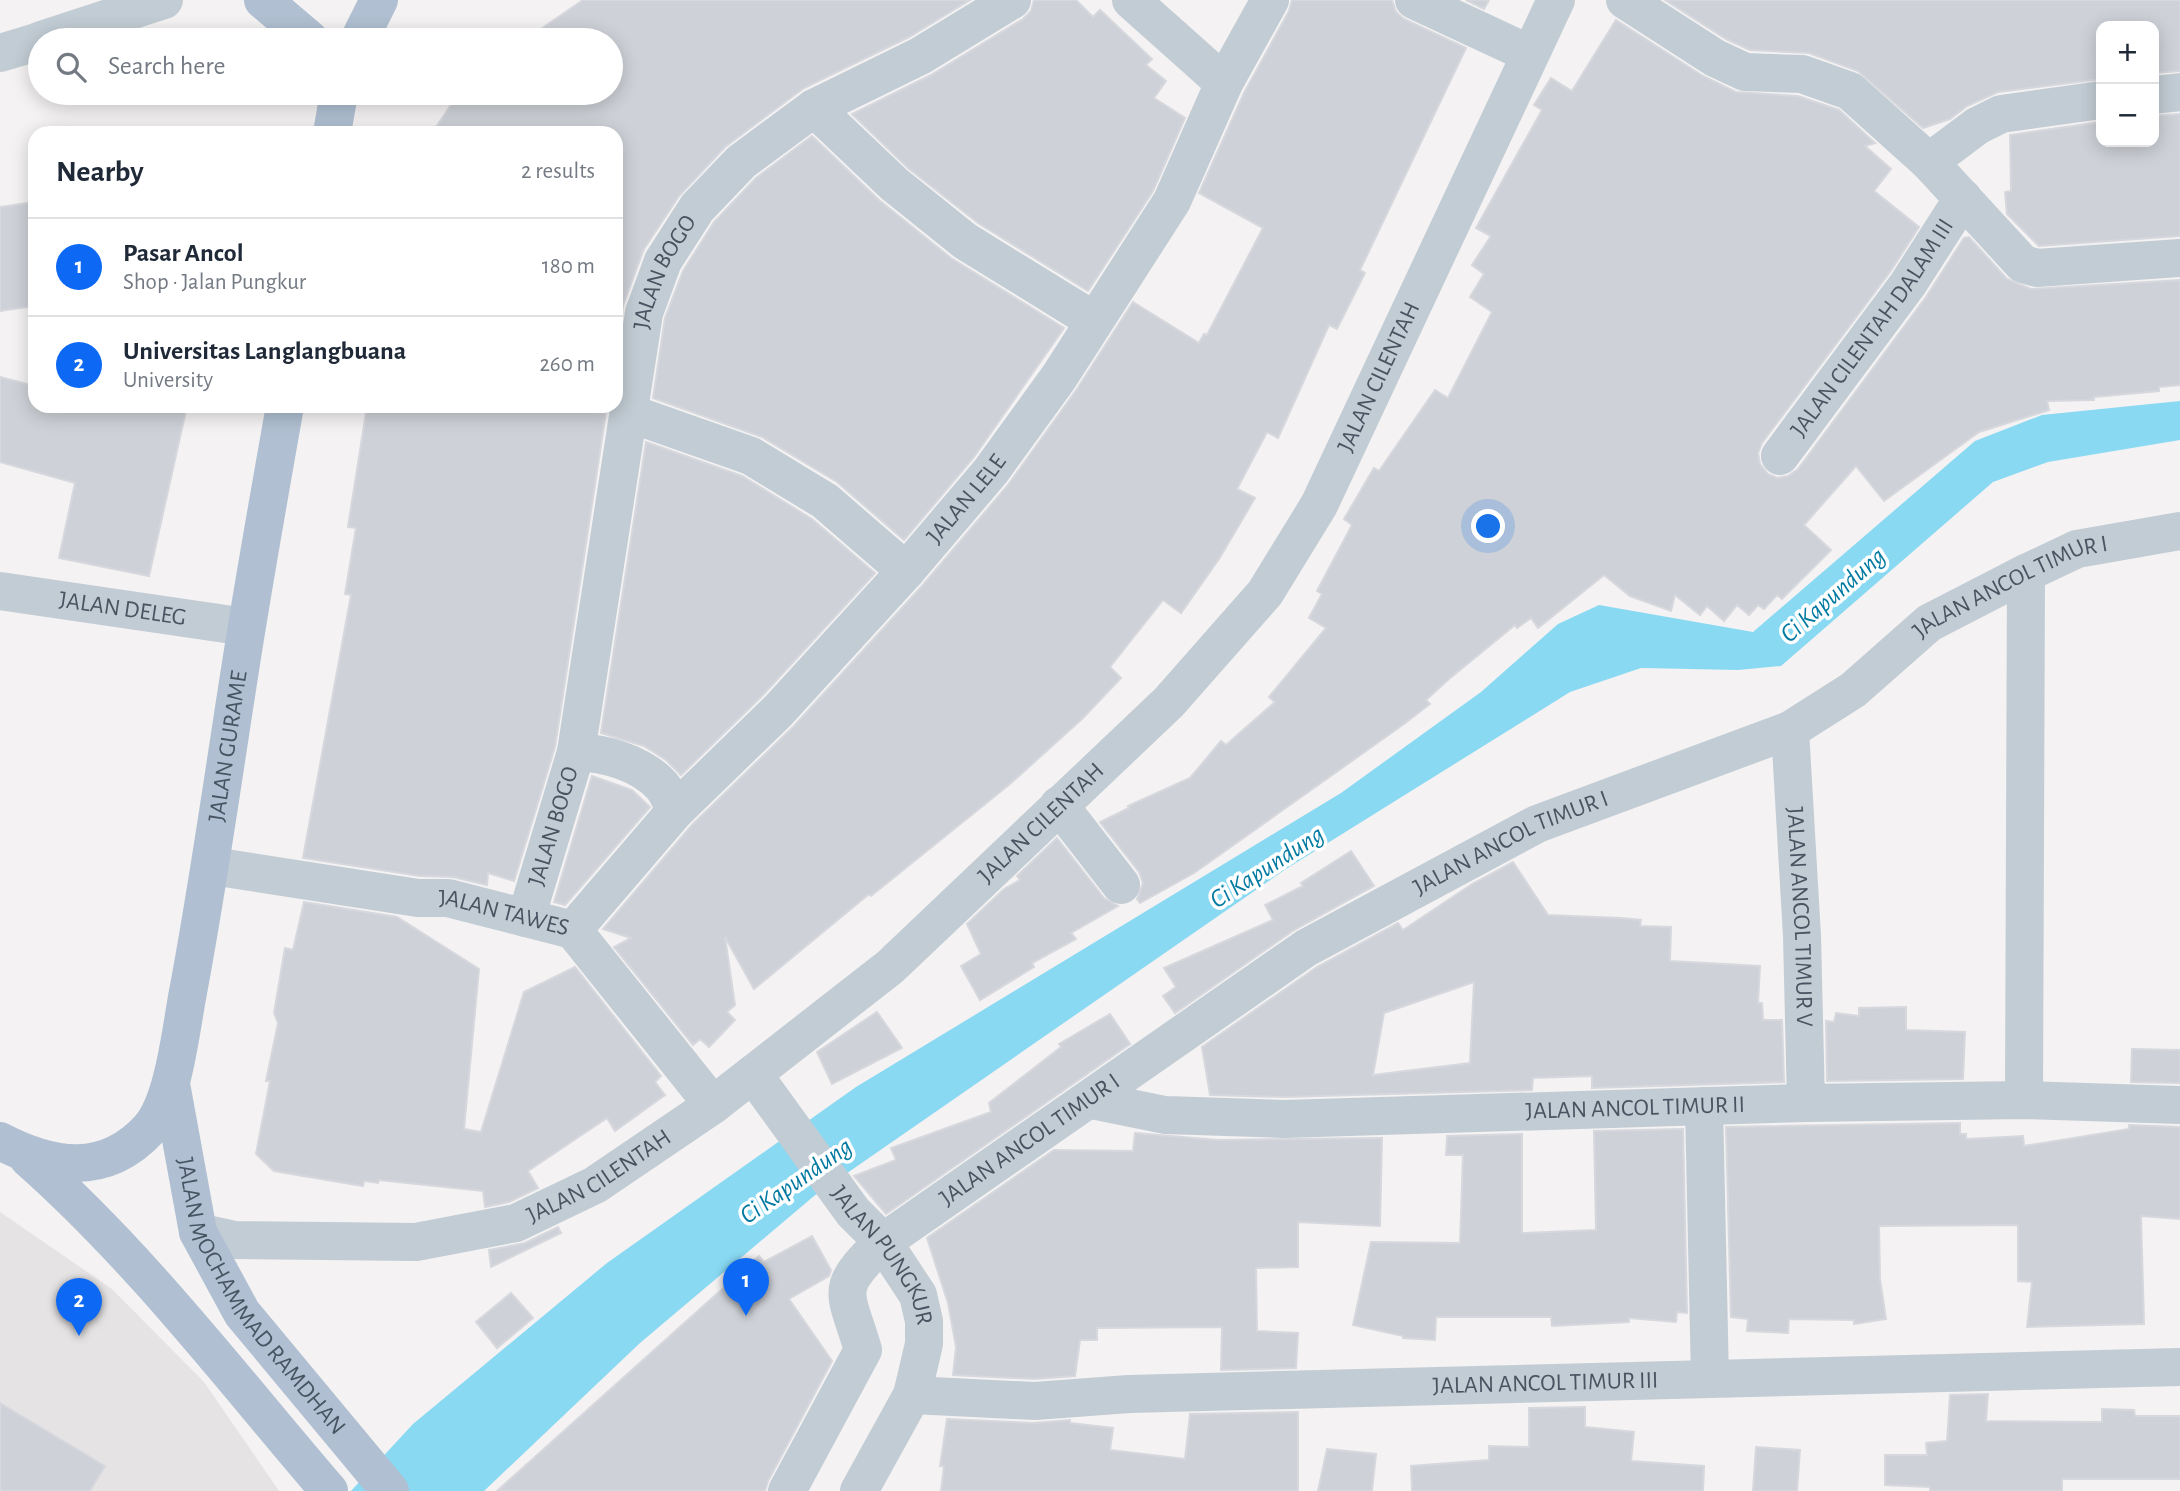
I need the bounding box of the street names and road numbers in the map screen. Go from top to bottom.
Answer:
street label: JALAN BOGO [630,211,701,331]
street label: JALAN CILENTAH DALAM III [1787,215,1958,441]
street label: JALAN CILENTAH [1334,298,1425,456]
street label: JALAN LELE [923,450,1011,549]
street label: JALAN ANCOL TIMUR I [1908,532,2109,643]
street label: JALAN DELEG [58,588,188,630]
street label: JALAN GURAME [205,668,252,823]
street label: JALAN CILENTAH [974,759,1109,888]
street label: JALAN BOGO [524,764,583,889]
street label: JALAN ANCOL TIMUR I [1410,787,1612,900]
street label: JALAN ANCOL TIMUR V [1782,806,1816,1027]
street label: JALAN TAWES [439,886,571,940]
street label: JALAN ANCOL TIMUR I [936,1069,1124,1211]
street label: JALAN ANCOL TIMUR II [1525,1093,1745,1124]
street label: JALAN CILENTAH [523,1125,675,1228]
street label: JALAN MOCHAMMAD RAMDHAN [173,1156,350,1439]
street label: JALAN PUNGKUR [826,1182,936,1327]
street label: JALAN ANCOL TIMUR III [1432,1368,1659,1398]

